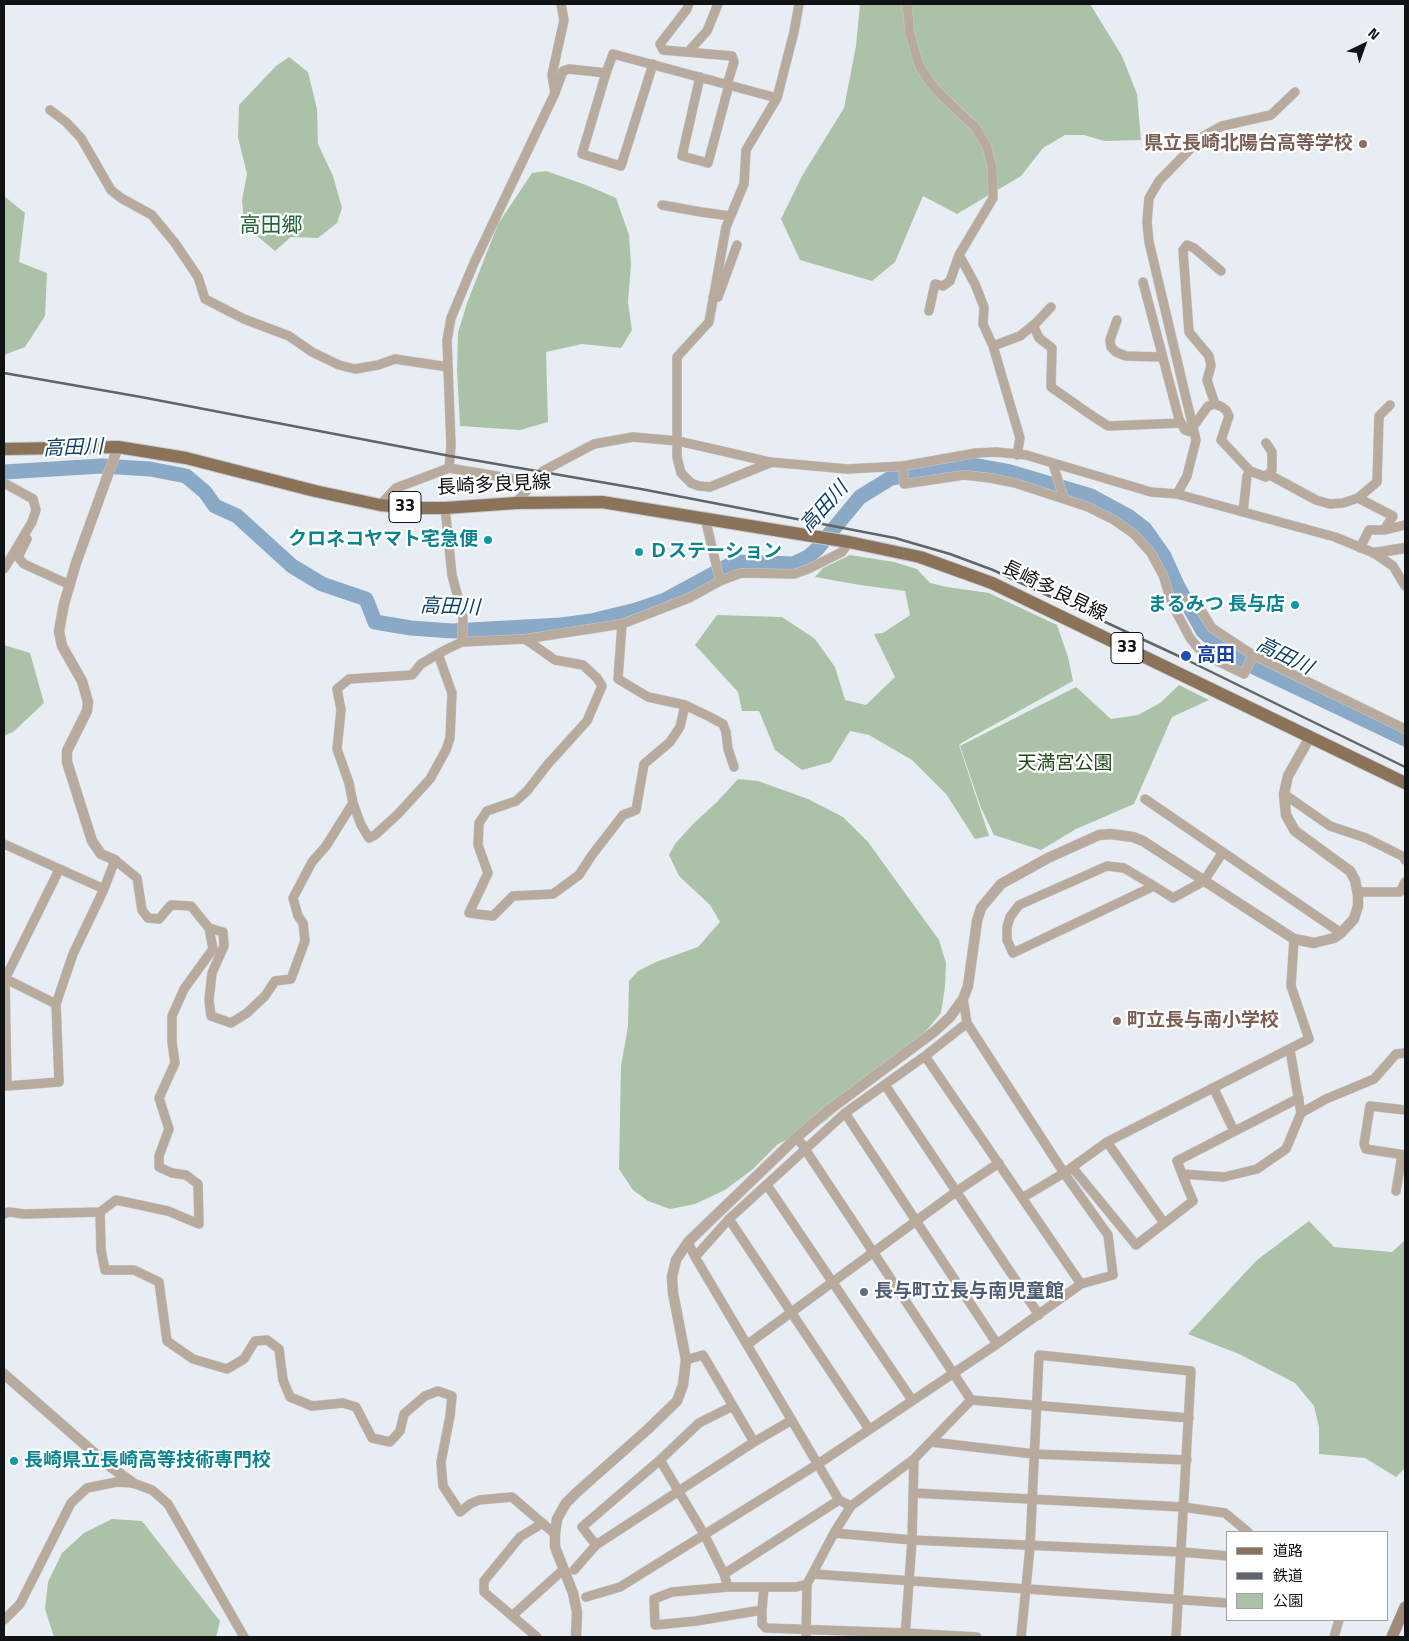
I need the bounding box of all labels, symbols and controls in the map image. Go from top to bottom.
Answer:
north arrow [1339,20,1389,70]
text: N [1364,22,1385,45]
place label: 県立長崎北陽台高等学校 [1144,133,1353,155]
marker: 県立長崎北陽台高等学校 [1357,138,1369,150]
district label: 高田郷 [240,214,302,240]
water label: 高田川 [43,436,103,462]
street label: 長崎多良見線 [436,472,552,500]
water label: 高田川 [796,478,854,538]
road number: 33 [389,492,421,522]
place label: クロネコヤマト宅急便 [288,529,478,551]
marker: クロネコヤマト宅急便 [482,534,494,546]
place label: Ｄステーション [649,541,782,563]
marker: Ｄステーション [633,546,645,558]
street label: 長崎多良見線 [998,557,1110,627]
place label: まるみつ 長与店 [1148,594,1285,616]
water label: 高田川 [420,595,480,621]
marker: まるみつ 長与店 [1289,599,1301,611]
road number: 33 [1111,632,1143,664]
water label: 高田川 [1252,633,1316,681]
place label: 高田 [1197,645,1235,667]
marker: 高田 [1179,649,1193,663]
park label: 天満宮公園 [1018,753,1112,775]
place label: 町立長与南小学校 [1127,1010,1279,1032]
marker: 町立長与南小学校 [1111,1015,1123,1027]
place label: 長与町立長与南児童館 [874,1281,1064,1303]
marker: 長与町立長与南児童館 [858,1286,870,1298]
place label: 長崎県立長崎高等技術専門校 [24,1450,271,1472]
marker: 長崎県立長崎高等技術専門校 [8,1455,20,1467]
legend [1226,1531,1389,1621]
text: 道路 [1273,1539,1303,1562]
text: 鉄道 [1273,1564,1303,1587]
text: 公園 [1273,1589,1303,1612]

